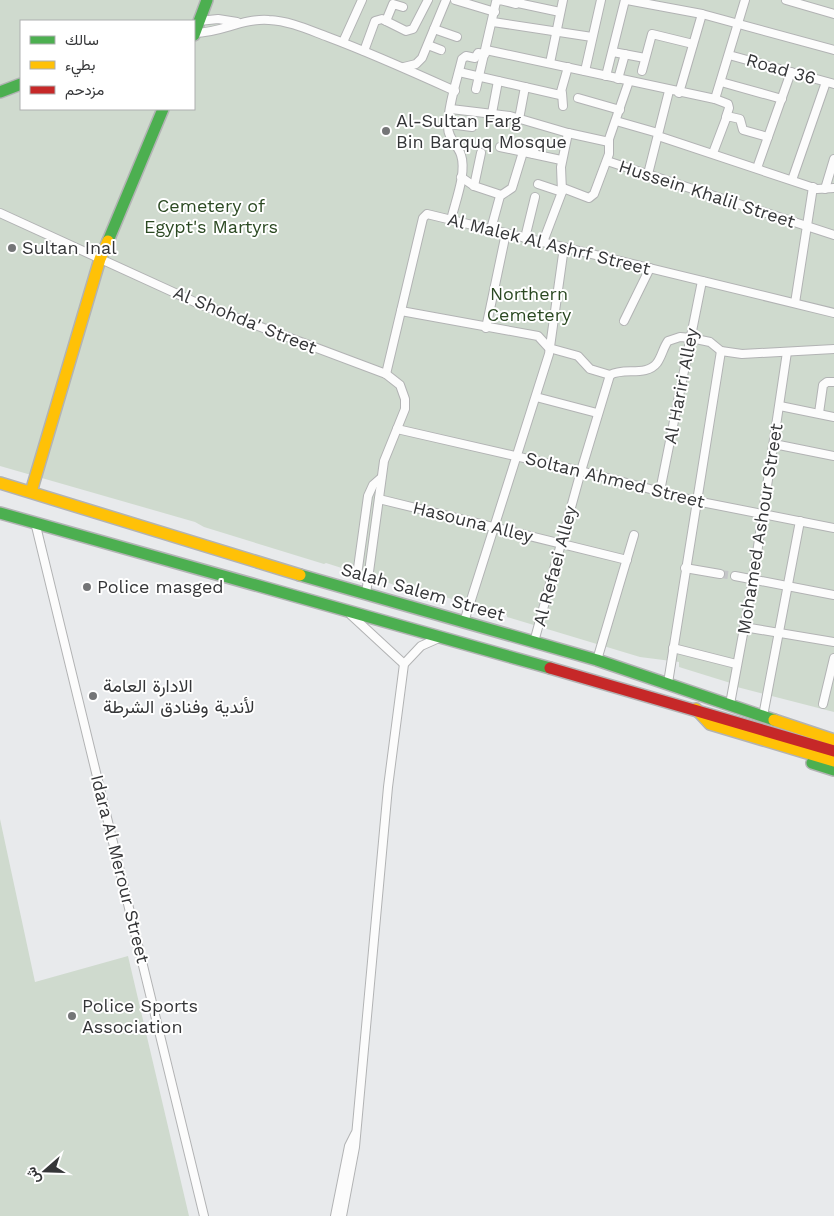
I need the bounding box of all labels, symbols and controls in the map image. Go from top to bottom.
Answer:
legend [20,20,195,110]
text: سالك [65,31,99,49]
street label: Road 36 [744,49,818,88]
text: بطيء [65,56,95,78]
text: مزدحم [65,81,104,100]
place label: Al-Sultan Farg Bin Barquq Mosque [396,110,567,152]
marker: Al-Sultan Farg Bin Barquq Mosque [380,125,392,137]
street label: Hussein Khalil Street [616,155,798,232]
park label: Cemetery of Egypt's Martyrs [144,195,278,237]
street label: Al Malek Al Ashrf Street [446,208,653,279]
place label: Sultan Inal [22,237,117,258]
marker: Sultan Inal [6,242,18,254]
street label: Al Shohda' Street [170,281,320,358]
park label: Northern Cemetery [487,283,572,325]
street label: Al Hariri Alley [659,325,702,446]
street label: Mohamed Ashour Street [732,422,787,636]
street label: Soltan Ahmed Street [523,447,707,512]
street label: Hasouna Alley [411,496,536,547]
street label: Al Refaei Alley [528,502,581,629]
street label: Salah Salem Street [339,558,508,625]
place label: Police masged [97,576,224,597]
marker: Police masged [81,581,93,593]
place label: الادارة العامة لأندية وفنادق الشرطة [103,675,254,718]
marker: الادارة العامة لأندية وفنادق الشرطة [87,690,99,702]
street label: Idara Al Merour Street [87,772,154,966]
place label: Police Sports Association [82,995,198,1037]
marker: Police Sports Association [66,1010,78,1022]
north arrow [20,1146,70,1196]
text: ش [22,1164,44,1186]

